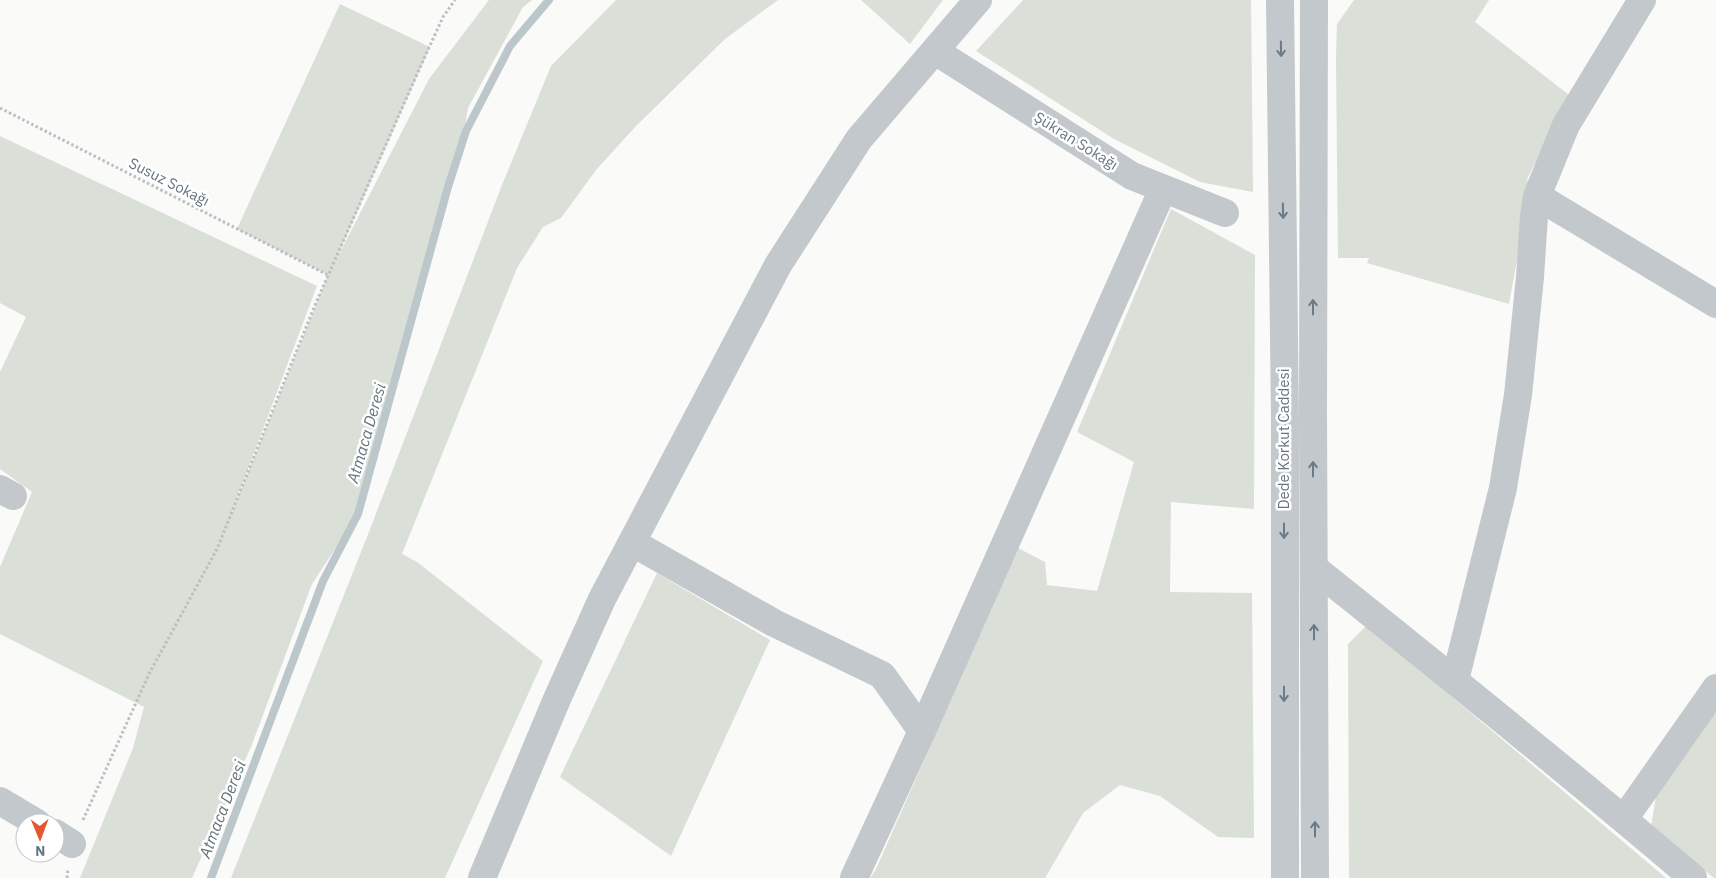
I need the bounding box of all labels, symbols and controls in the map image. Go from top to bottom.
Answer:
one-way arrow [1276,40,1286,56]
street label: Şükran Sokağı [1031,107,1122,174]
street label: Susuz Sokağı [126,153,213,210]
one-way arrow [1278,202,1288,219]
one-way arrow [1308,299,1318,316]
street label: Dede Korkut Caddesi [1274,369,1293,509]
water label: Atmaca Deresi [342,380,390,486]
one-way arrow [1308,462,1318,478]
one-way arrow [1279,522,1289,539]
one-way arrow [1309,624,1319,640]
one-way arrow [1279,685,1289,701]
water label: Atmaca Deresi [194,757,250,862]
north arrow [15,813,65,863]
one-way arrow [1310,822,1320,838]
text: N [35,842,45,860]

